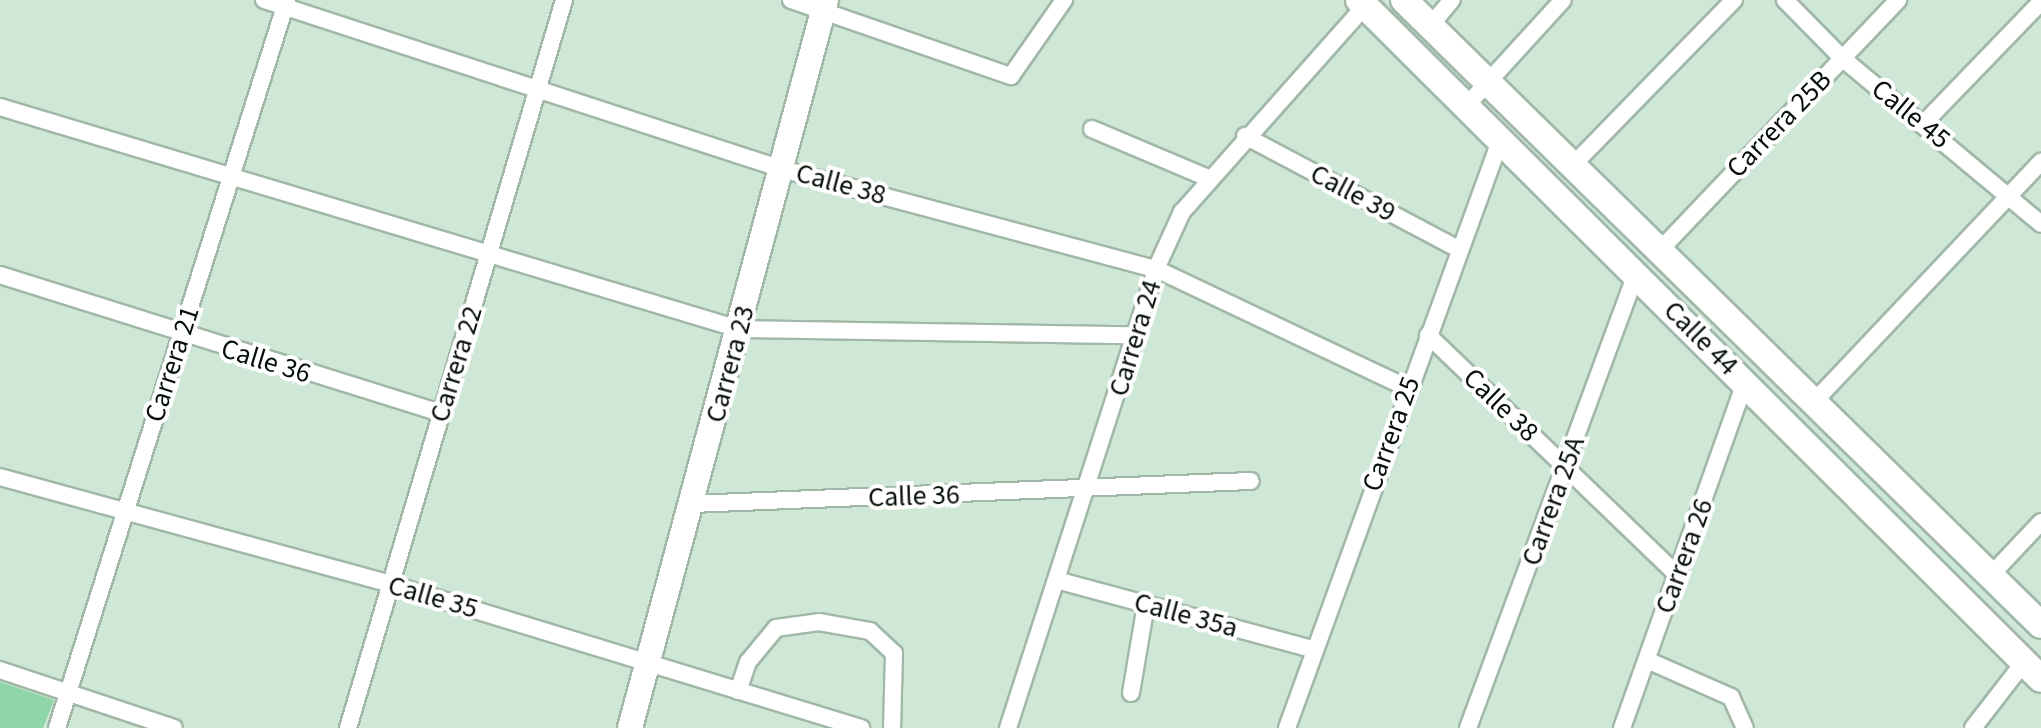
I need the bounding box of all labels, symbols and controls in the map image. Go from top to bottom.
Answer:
street label: Carrera 25B [1720,63,1838,185]
street label: Calle 45 [1865,72,1957,156]
street label: Calle 38 [792,156,890,212]
street label: Calle 39 [1305,157,1401,229]
street label: Carrera 24 [1101,276,1169,400]
street label: Calle 44 [1657,294,1745,382]
street label: Carrera 21 [138,302,206,426]
street label: Carrera 22 [422,302,490,426]
street label: Carrera 23 [698,302,762,426]
street label: Calle 36 [217,332,315,390]
street label: Calle 38 [1456,361,1546,449]
street label: Carrera 25 [1355,372,1427,496]
street label: Carrera 25A [1514,432,1592,570]
street label: Calle 36 [868,478,960,514]
street label: Carrera 26 [1648,494,1720,618]
street label: Calle 35 [384,568,482,626]
street label: Calle 35a [1131,585,1241,645]

